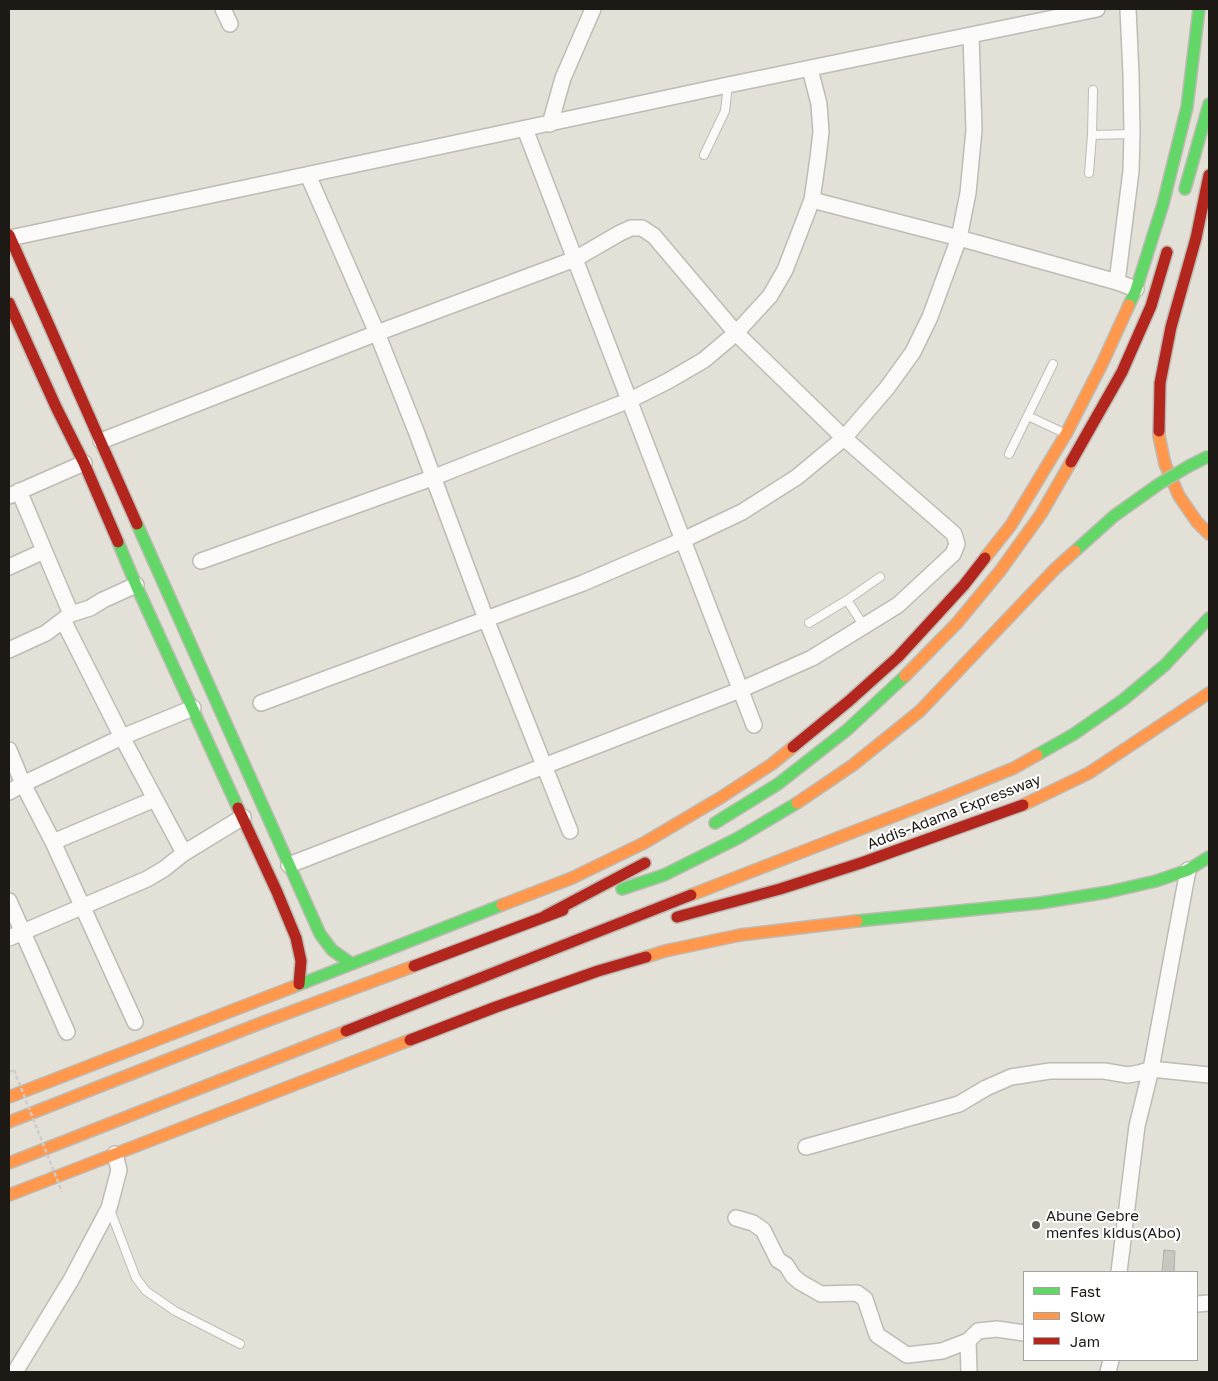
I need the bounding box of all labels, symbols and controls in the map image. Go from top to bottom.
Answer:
street label: Addis-Adama Expressway [865,771,1043,853]
place label: Abune Gebre menfes kidus(Abo) [1046,1207,1181,1242]
marker: Abune Gebre menfes kidus(Abo) [1030,1219,1042,1231]
legend [1023,1271,1198,1361]
text: Fast [1070,1282,1101,1300]
text: Slow [1070,1307,1105,1325]
text: Jam [1070,1332,1100,1350]

